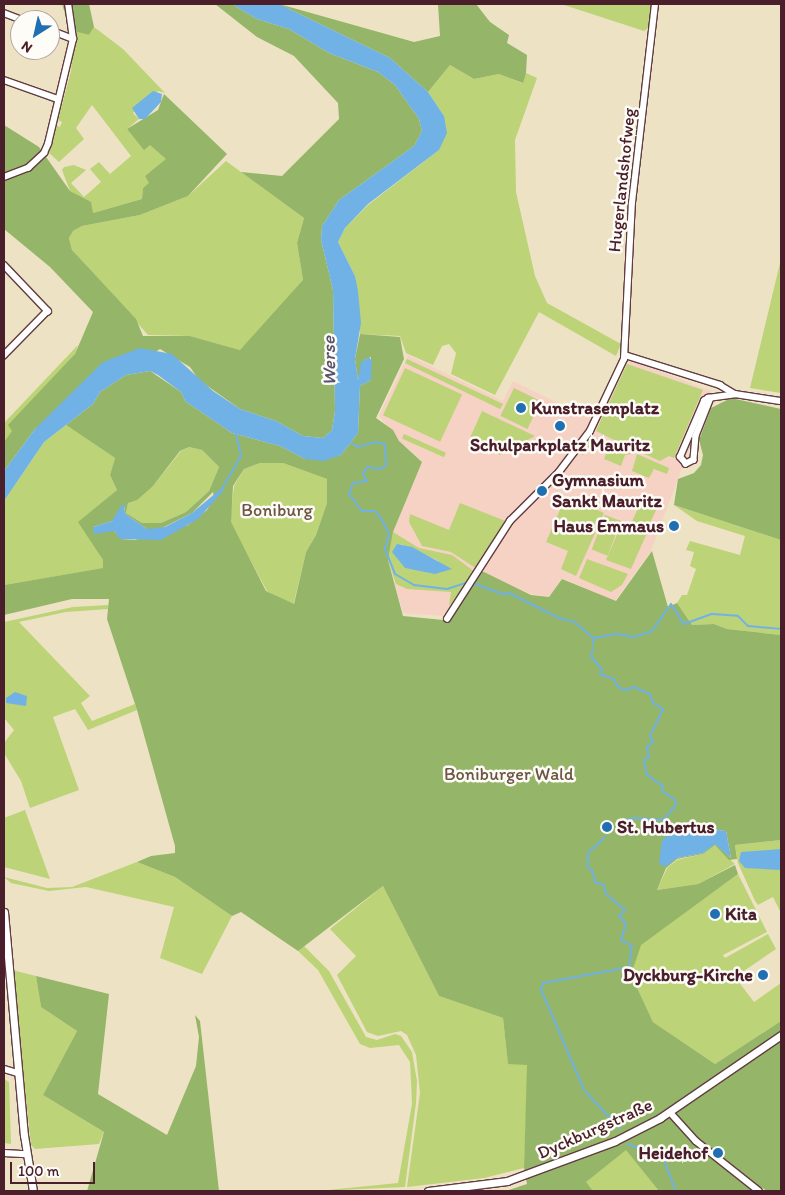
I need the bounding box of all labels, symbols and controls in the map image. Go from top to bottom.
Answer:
north arrow [10,10,60,60]
text: N [18,37,35,57]
street label: Hugerlandshofweg [604,107,640,253]
water label: Werse [317,336,341,386]
place label: Kunstrasenplatz [531,397,659,419]
marker: Kunstrasenplatz [515,402,527,414]
marker: Schulparkplatz Mauritz [554,420,566,432]
place label: Schulparkplatz Mauritz [470,434,650,456]
place label: Gymnasium Sankt Mauritz [552,470,662,512]
marker: Gymnasium Sankt Mauritz [536,485,548,497]
park label: Boniburg [241,499,313,521]
place label: Haus Emmaus [553,515,664,537]
marker: Haus Emmaus [668,520,680,532]
park label: Boniburger Wald [444,763,574,785]
place label: St. Hubertus [617,816,714,838]
marker: St. Hubertus [601,821,613,833]
place label: Kita [725,903,757,925]
marker: Kita [709,908,721,920]
place label: Dyckburg-Kirche [623,964,753,986]
marker: Dyckburg-Kirche [757,969,769,981]
street label: Dyckburgstraße [534,1094,656,1164]
place label: Heidehof [639,1142,708,1164]
marker: Heidehof [712,1147,724,1159]
scale bar [12,1152,98,1184]
text: 100 m [18,1162,59,1180]

